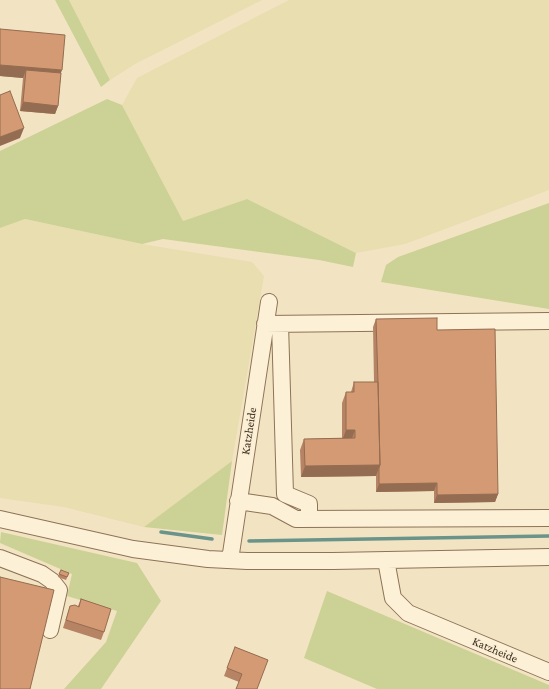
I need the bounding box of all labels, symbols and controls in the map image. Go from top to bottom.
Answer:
street label: Katzheide [238,406,260,456]
street label: Katzheide [470,634,520,666]

